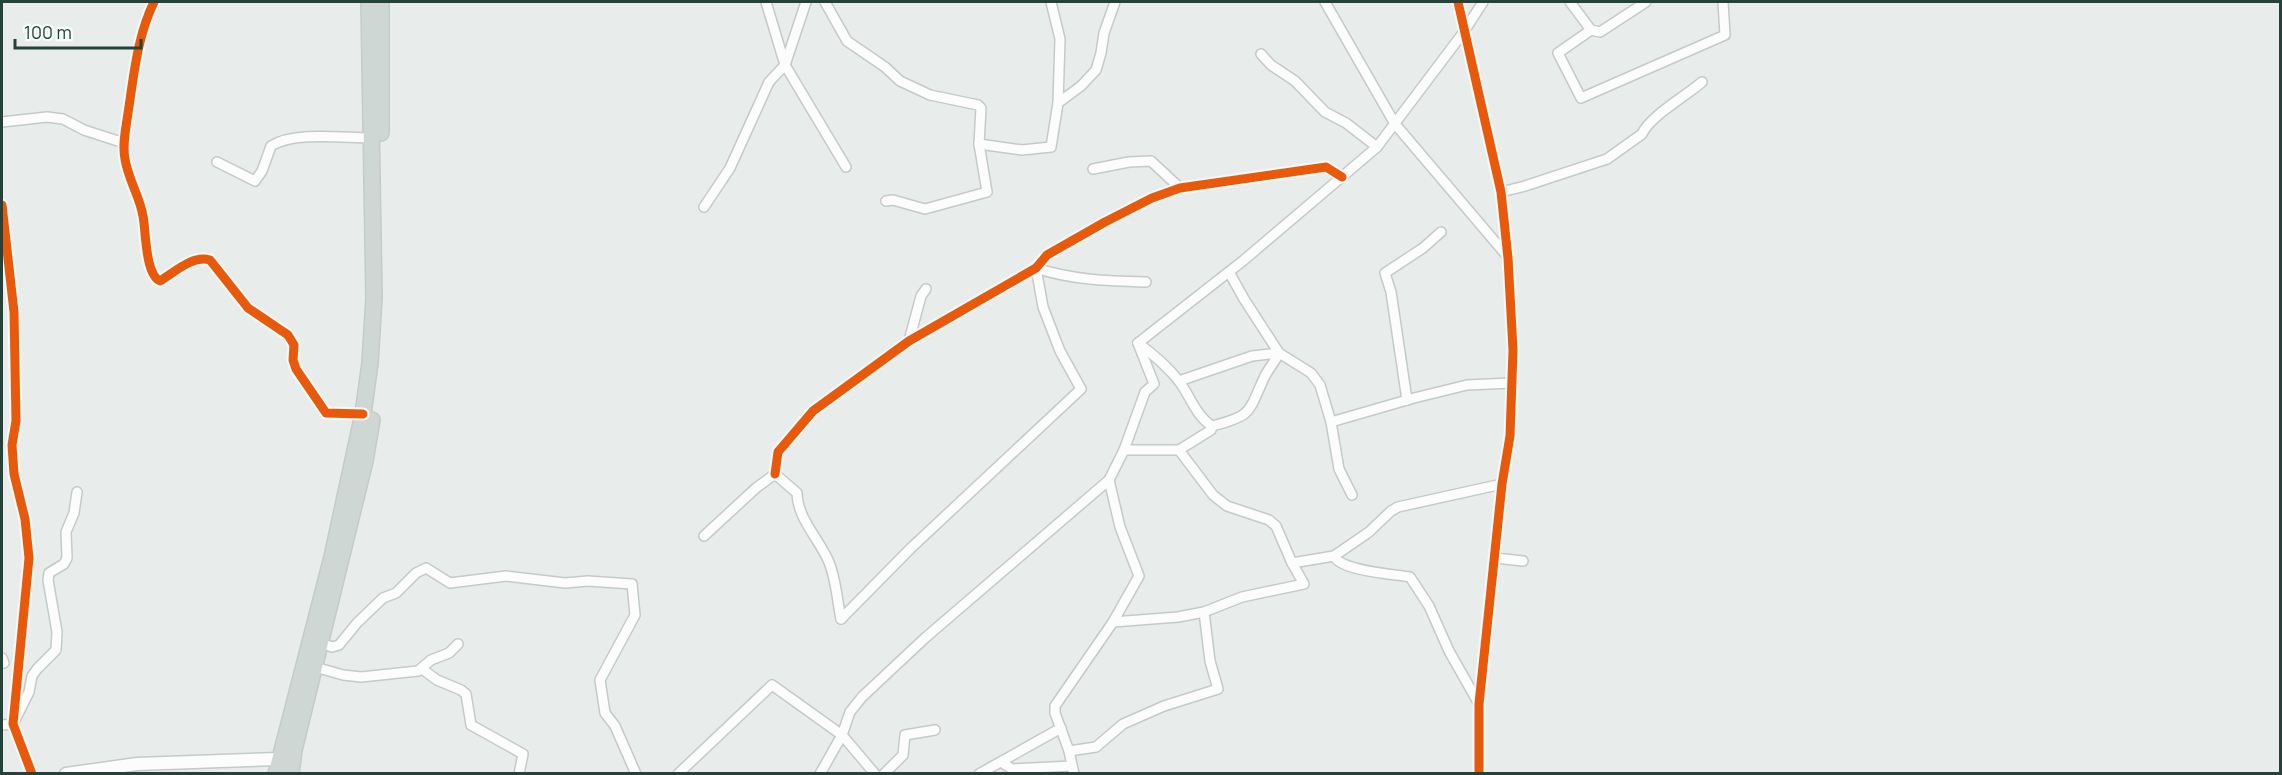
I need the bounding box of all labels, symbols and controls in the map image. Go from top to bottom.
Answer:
scale bar [15,12,141,50]
text: 100 m [24,20,72,44]

